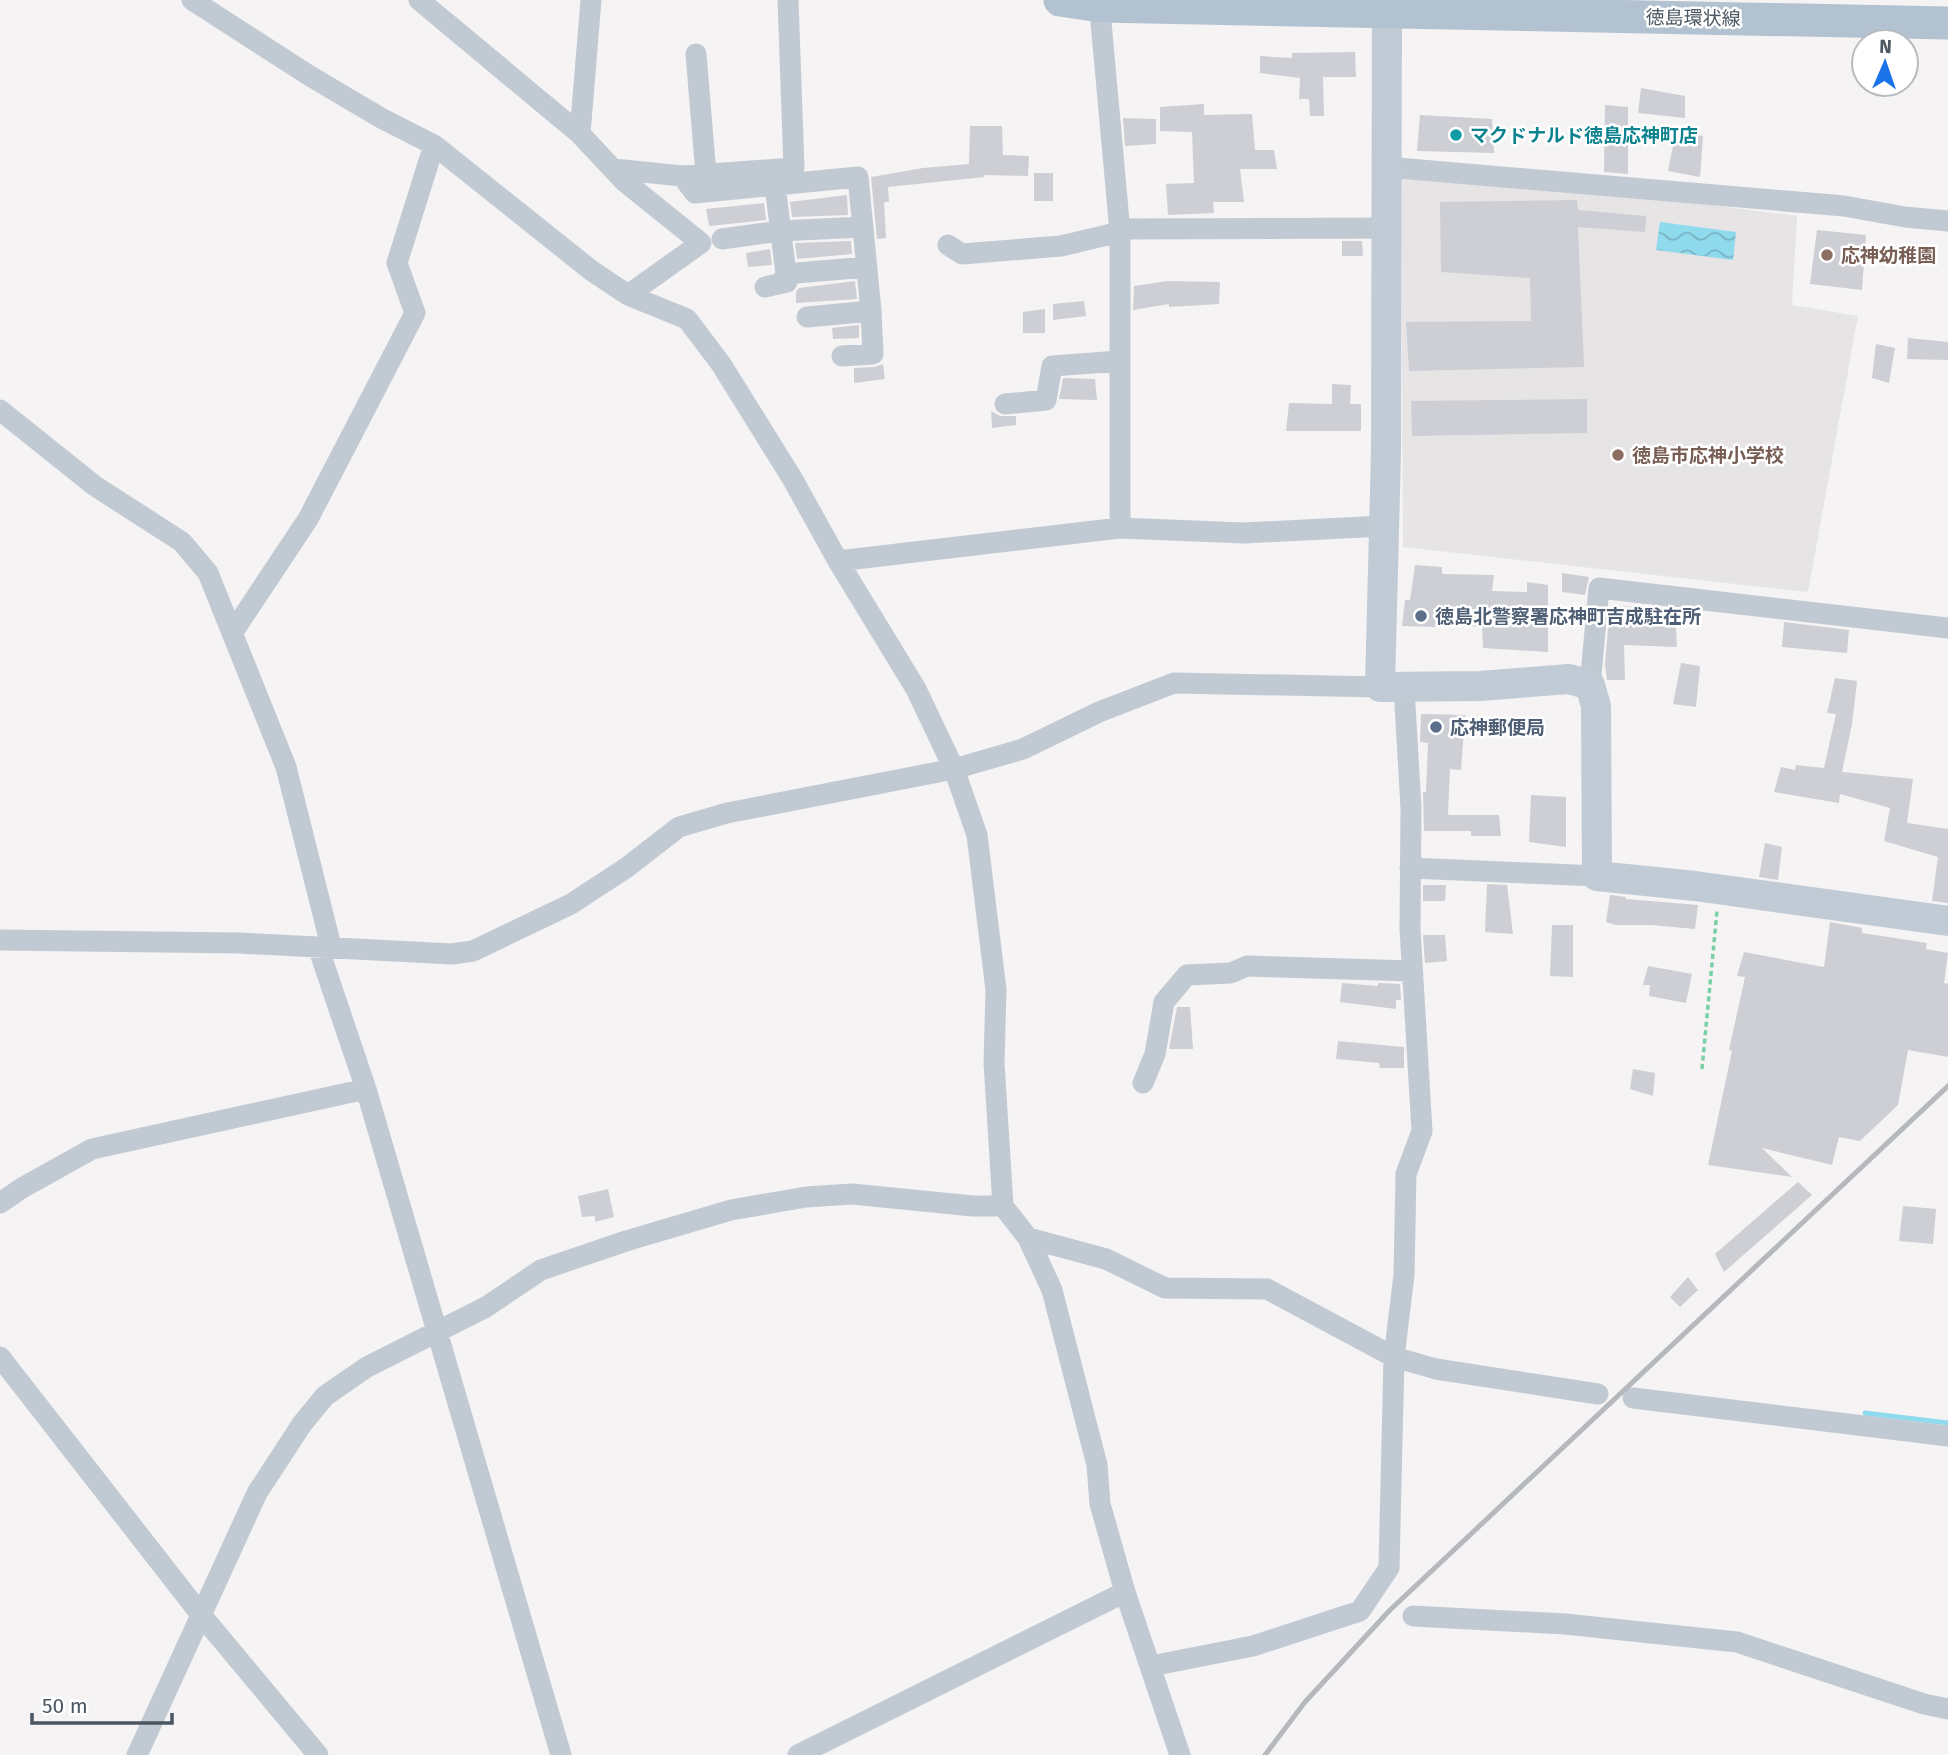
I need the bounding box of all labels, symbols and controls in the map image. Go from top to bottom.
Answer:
street label: 徳島環状線 [1645,6,1741,30]
north arrow [1850,28,1920,98]
text: N [1879,35,1892,58]
place label: マクドナルド徳島応神町店 [1470,124,1698,147]
marker: マクドナルド徳島応神町店 [1448,127,1464,143]
place label: 応神幼稚園 [1841,244,1936,267]
marker: 応神幼稚園 [1819,247,1835,263]
place label: 徳島市応神小学校 [1632,444,1784,467]
marker: 徳島市応神小学校 [1610,447,1626,463]
place label: 徳島北警察署応神町吉成駐在所 [1435,605,1701,628]
marker: 徳島北警察署応神町吉成駐在所 [1413,608,1429,624]
place label: 応神郵便局 [1450,716,1545,739]
marker: 応神郵便局 [1428,719,1444,735]
scale bar [32,1682,172,1726]
text: 50 m [42,1693,88,1719]

